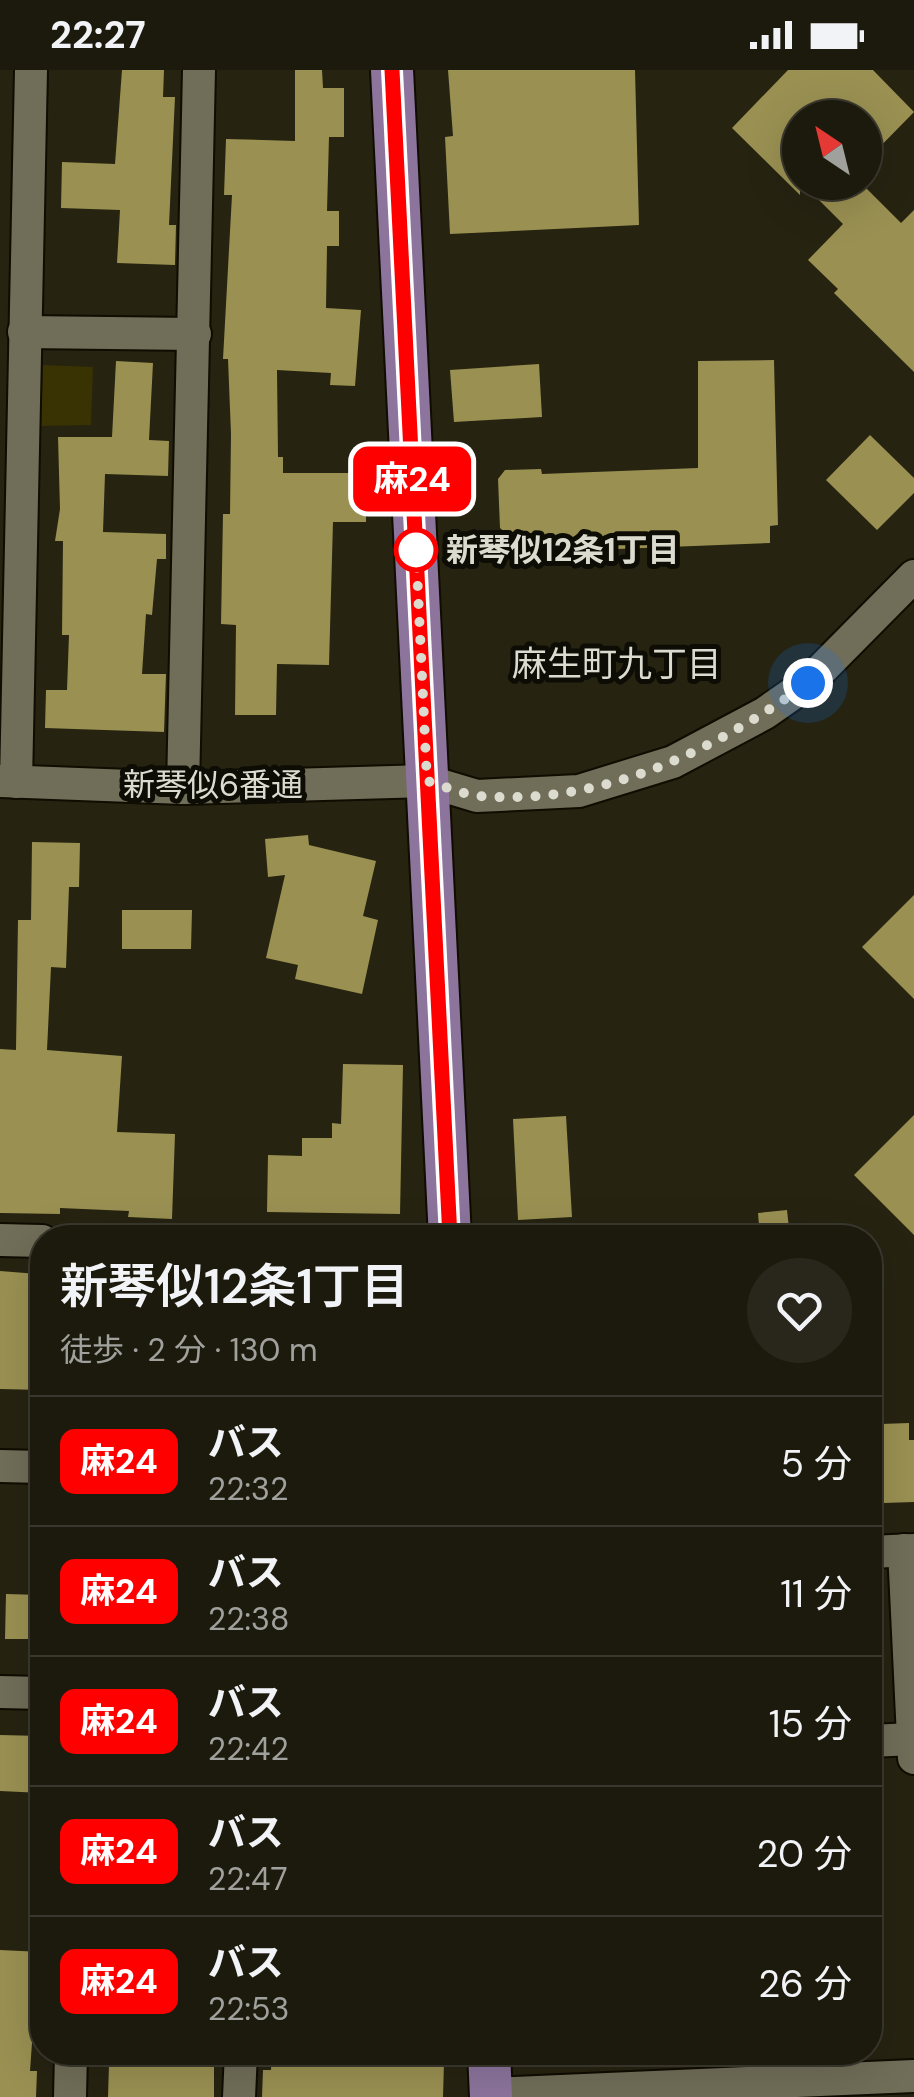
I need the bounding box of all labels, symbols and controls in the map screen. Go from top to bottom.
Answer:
text: 22:27 [50,10,146,60]
north arrow [782,100,882,200]
map controls [782,100,882,200]
line badge: 麻24 [354,446,470,512]
text: 麻24 [373,456,451,502]
marker: 新琴似12条1丁目 [395,529,437,571]
place label: 新琴似12条1丁目 [446,529,680,571]
district label: 麻生町九丁目 [512,641,722,687]
your location [783,658,833,708]
street label: 新琴似6番通 [123,764,303,806]
text: 新琴似12条1丁目 [60,1255,409,1318]
button: heart [747,1258,852,1363]
text: 徒歩 · 2 分 · 130 m [60,1329,317,1371]
text: バス [208,1418,284,1468]
text: 麻24 [80,1438,158,1484]
text: 5 分 [781,1439,852,1489]
text: 22:32 [208,1468,288,1510]
text: バス [208,1548,284,1598]
text: 麻24 [80,1568,158,1614]
text: 11 分 [780,1569,852,1619]
text: 22:38 [208,1598,289,1640]
text: バス [208,1678,284,1728]
text: 麻24 [80,1698,158,1744]
text: 15 分 [769,1699,852,1749]
text: 22:42 [208,1728,289,1770]
text: バス [208,1808,284,1858]
text: 麻24 [80,1828,158,1874]
text: 20 分 [756,1829,852,1879]
text: 22:47 [208,1858,288,1900]
text: バス [208,1938,284,1988]
text: 麻24 [80,1958,158,2004]
text: 26 分 [758,1959,852,2009]
text: 22:53 [208,1988,289,2030]

